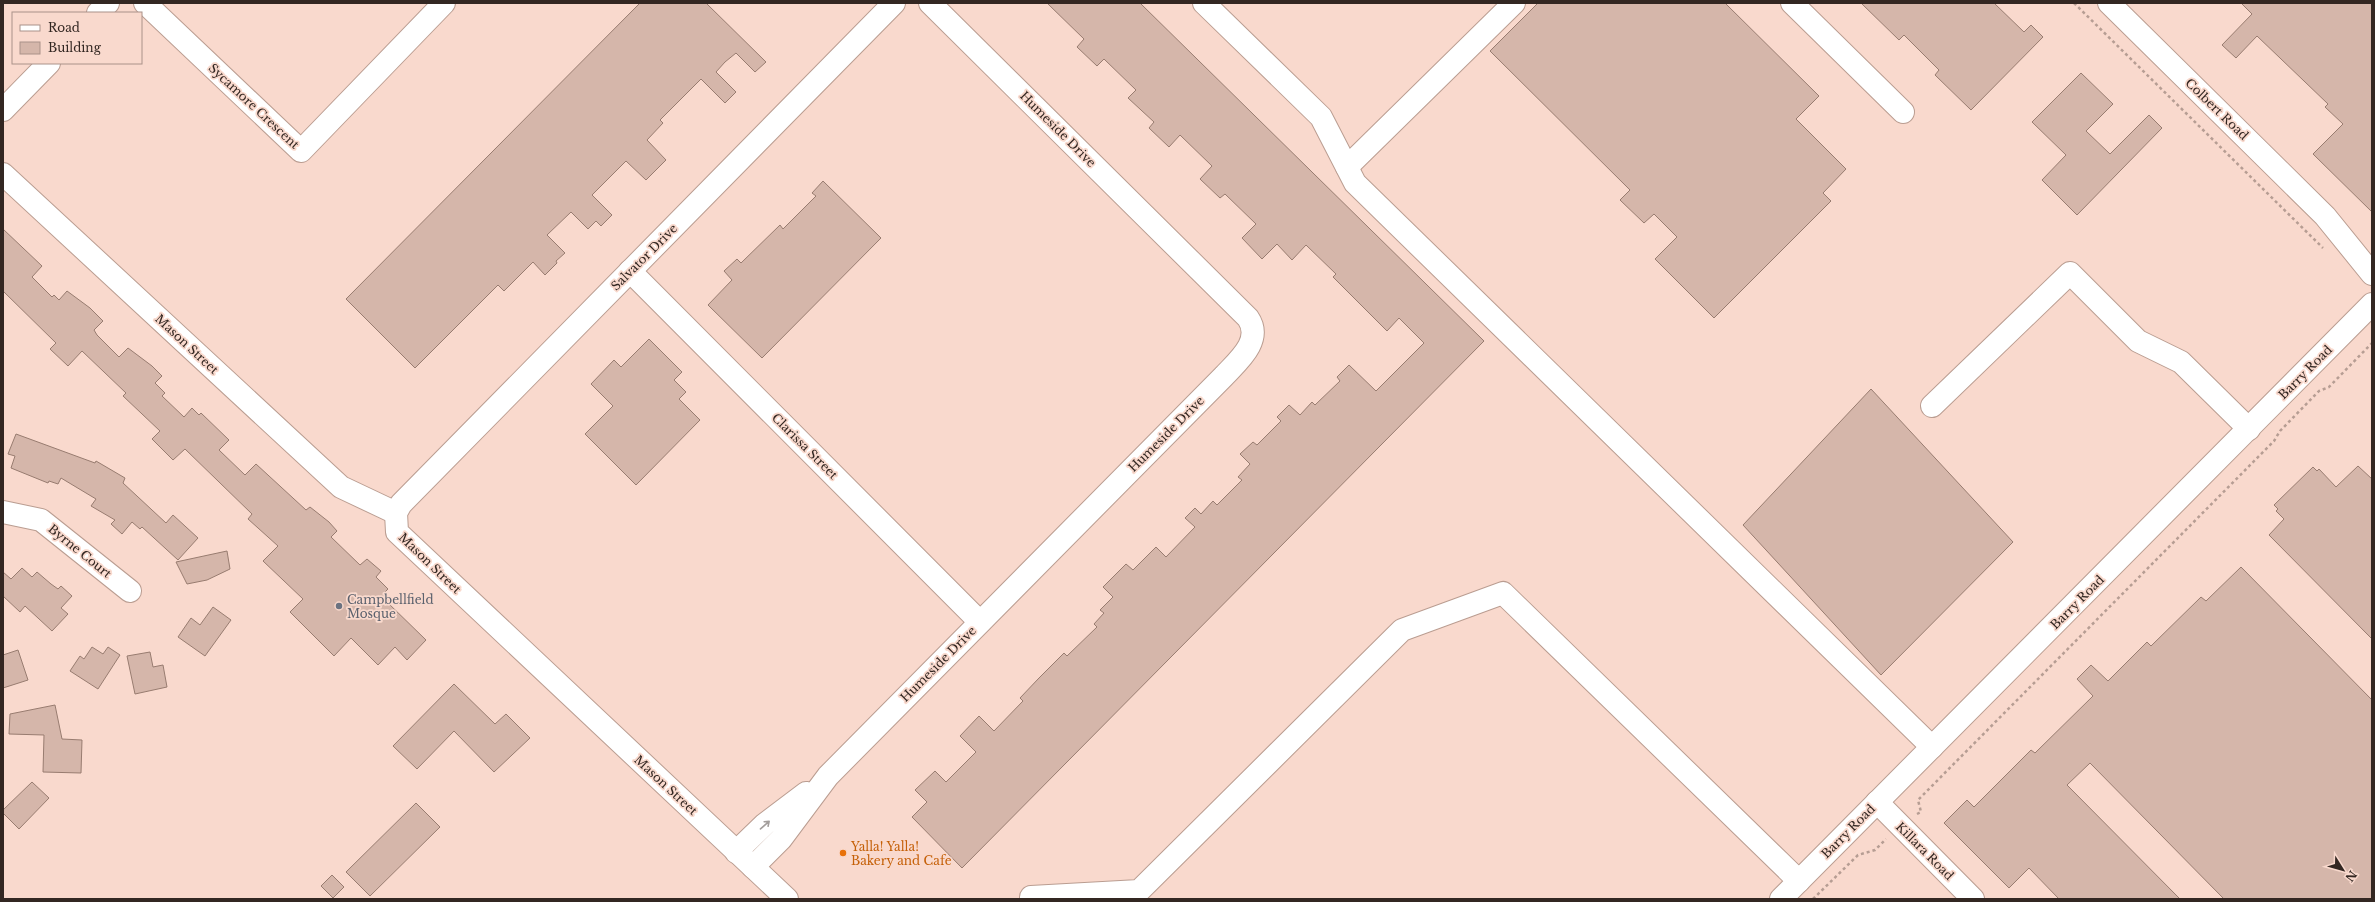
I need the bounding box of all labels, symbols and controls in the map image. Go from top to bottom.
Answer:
legend [12,12,142,64]
text: Road [48,20,80,35]
text: Building [48,40,102,55]
street label: Sycamore Crescent [206,60,303,152]
street label: Colbert Road [2182,75,2252,143]
street label: Humeside Drive [1017,88,1099,170]
street label: Salvator Drive [608,221,680,293]
street label: Mason Street [152,311,222,377]
street label: Barry Road [2275,342,2335,402]
street label: Humeside Drive [1125,393,1207,475]
street label: Clarissa Street [769,410,841,482]
street label: Byrne Court [45,521,115,581]
street label: Mason Street [396,530,465,597]
street label: Barry Road [2047,572,2107,632]
place label: Campbellfield Mosque [347,592,434,621]
marker: Campbellfield Mosque [334,601,344,611]
street label: Humeside Drive [897,623,979,705]
street label: Mason Street [631,752,701,818]
street label: Barry Road [1818,801,1878,861]
street label: Killara Road [1893,819,1957,883]
one-way arrow [759,820,770,829]
place label: Yalla! Yalla! Bakery and Cafe [850,839,952,868]
marker: Yalla! Yalla! Bakery and Cafe [838,848,848,858]
north arrow [2323,850,2363,890]
text: N [2342,868,2360,885]

